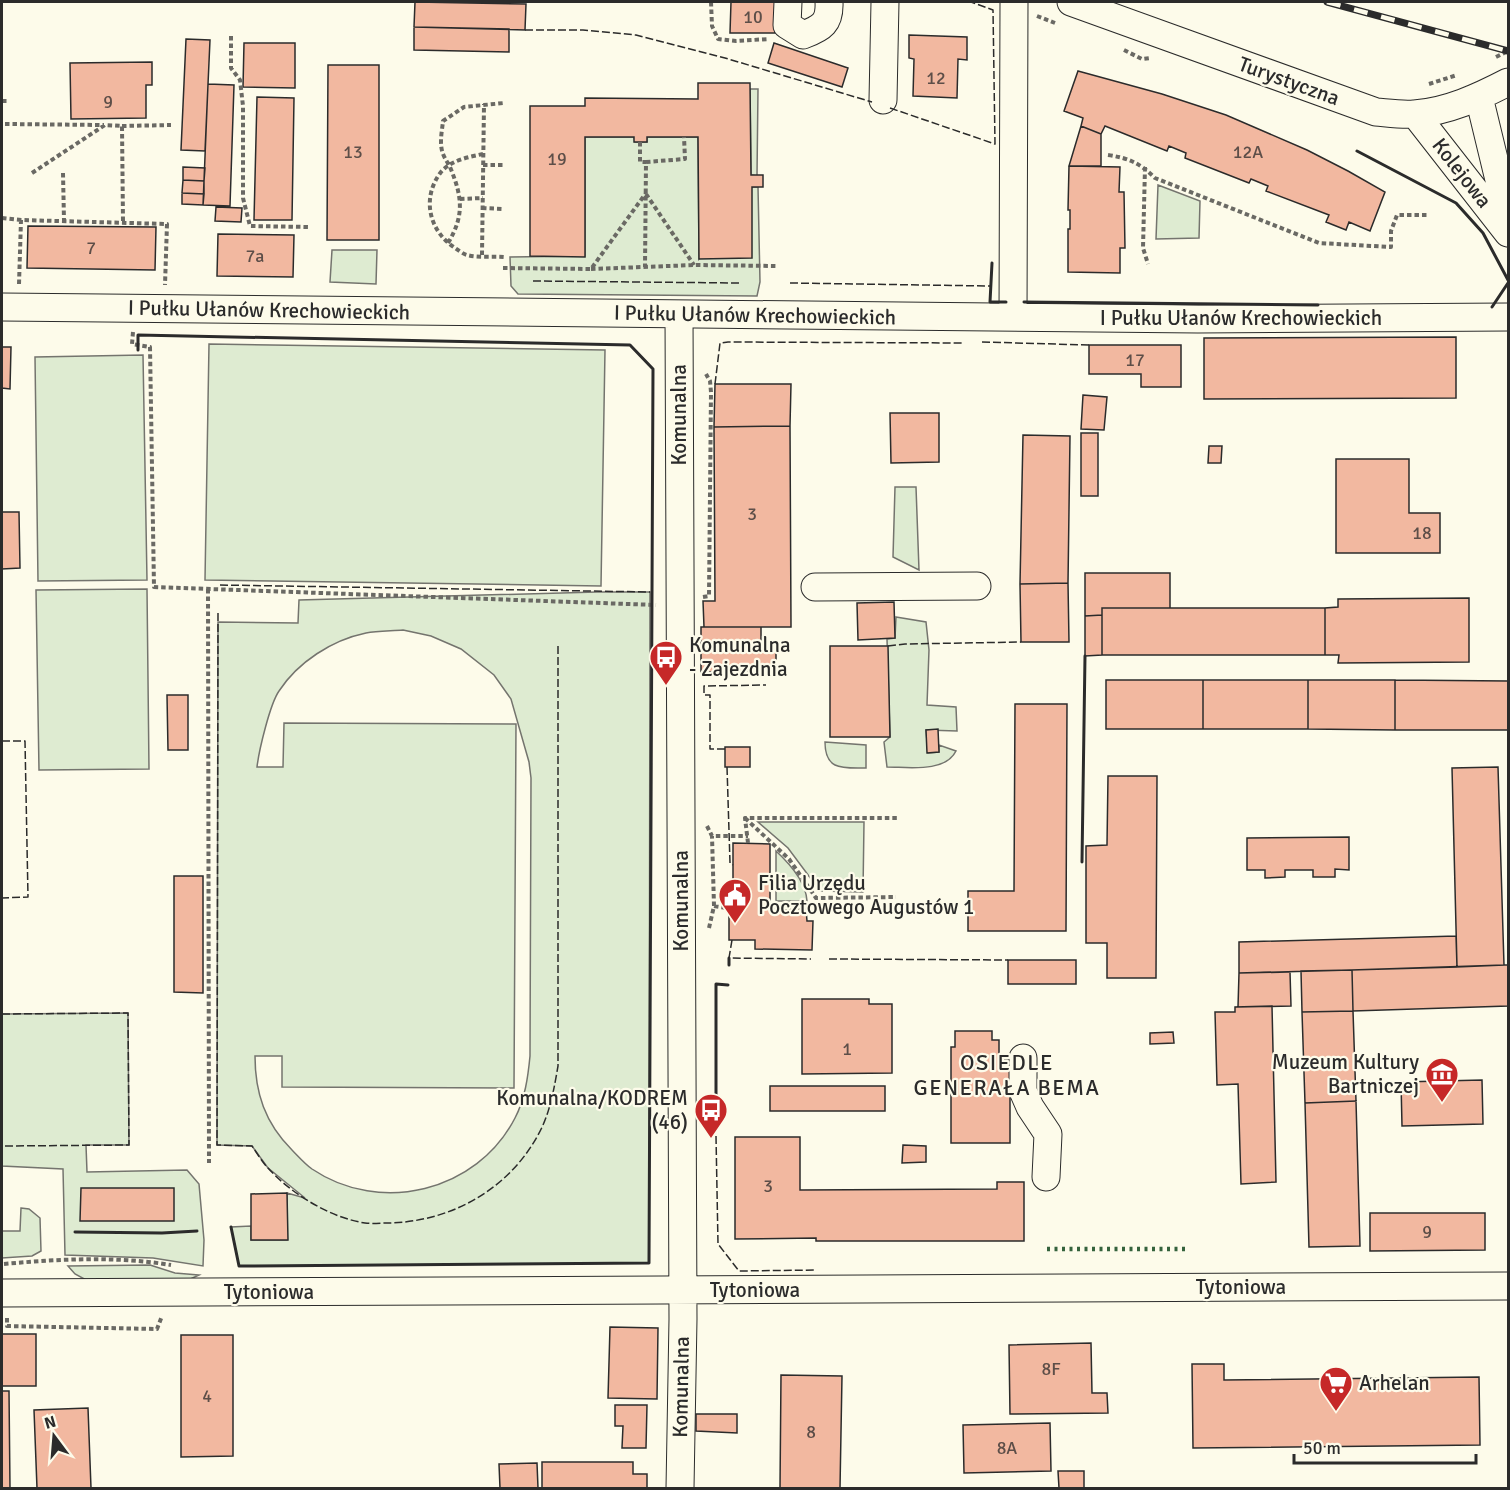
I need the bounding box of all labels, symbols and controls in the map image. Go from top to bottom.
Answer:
house number: 10 [743,6,763,28]
street label: Turystyczna [1235,51,1343,111]
house number: 12 [926,67,946,89]
house number: 9 [103,91,113,113]
street label: Kolejowa [1427,133,1497,213]
house number: 13 [343,141,363,163]
house number: 12A [1233,141,1263,163]
house number: 19 [547,148,567,170]
house number: 7 [86,237,96,259]
house number: 7a [246,245,264,267]
street label: I Pułku Ułanów Krechowieckich [128,295,410,325]
street label: I Pułku Ułanów Krechowieckich [614,300,896,330]
street label: I Pułku Ułanów Krechowieckich [1100,305,1382,331]
house number: 17 [1125,349,1145,371]
street label: Komunalna [666,364,692,466]
house number: 3 [747,503,757,525]
house number: 18 [1412,522,1432,544]
place label: Komunalna - Zajezdnia [689,632,791,682]
bus stop icon: Komunalna - Zajezdnia [648,639,684,686]
street label: Komunalna [668,850,694,952]
place label: Filia Urzędu Pocztowego Augustów 1 [758,870,974,920]
public building icon: Filia Urzędu Pocztowego Augustów 1 [717,877,753,924]
house number: 1 [842,1038,852,1060]
district label: OSIEDLE GENERAŁA BEMA [914,1049,1100,1101]
place label: Muzeum Kultury Bartniczej [1272,1049,1419,1099]
museum icon: Muzeum Kultury Bartniczej [1424,1056,1460,1103]
place label: Komunalna/KODREM (46) [496,1085,688,1135]
bus stop icon: Komunalna/KODREM (46) [693,1092,729,1139]
house number: 3 [763,1175,773,1197]
house number: 9 [1422,1221,1432,1243]
street label: Tytoniowa [1196,1274,1286,1300]
street label: Tytoniowa [710,1277,800,1303]
street label: Tytoniowa [224,1279,314,1305]
street label: Komunalna [667,1336,695,1438]
house number: 8F [1041,1358,1061,1380]
supermarket icon: Arhelan [1318,1365,1354,1412]
place label: Arhelan [1359,1370,1430,1396]
house number: 4 [202,1385,212,1407]
north arrow [24,1406,84,1466]
text: N [42,1411,58,1434]
house number: 8 [806,1421,816,1443]
scale bar [1294,1427,1476,1465]
house number: 8A [997,1437,1017,1459]
text: 50 m [1303,1437,1341,1459]

